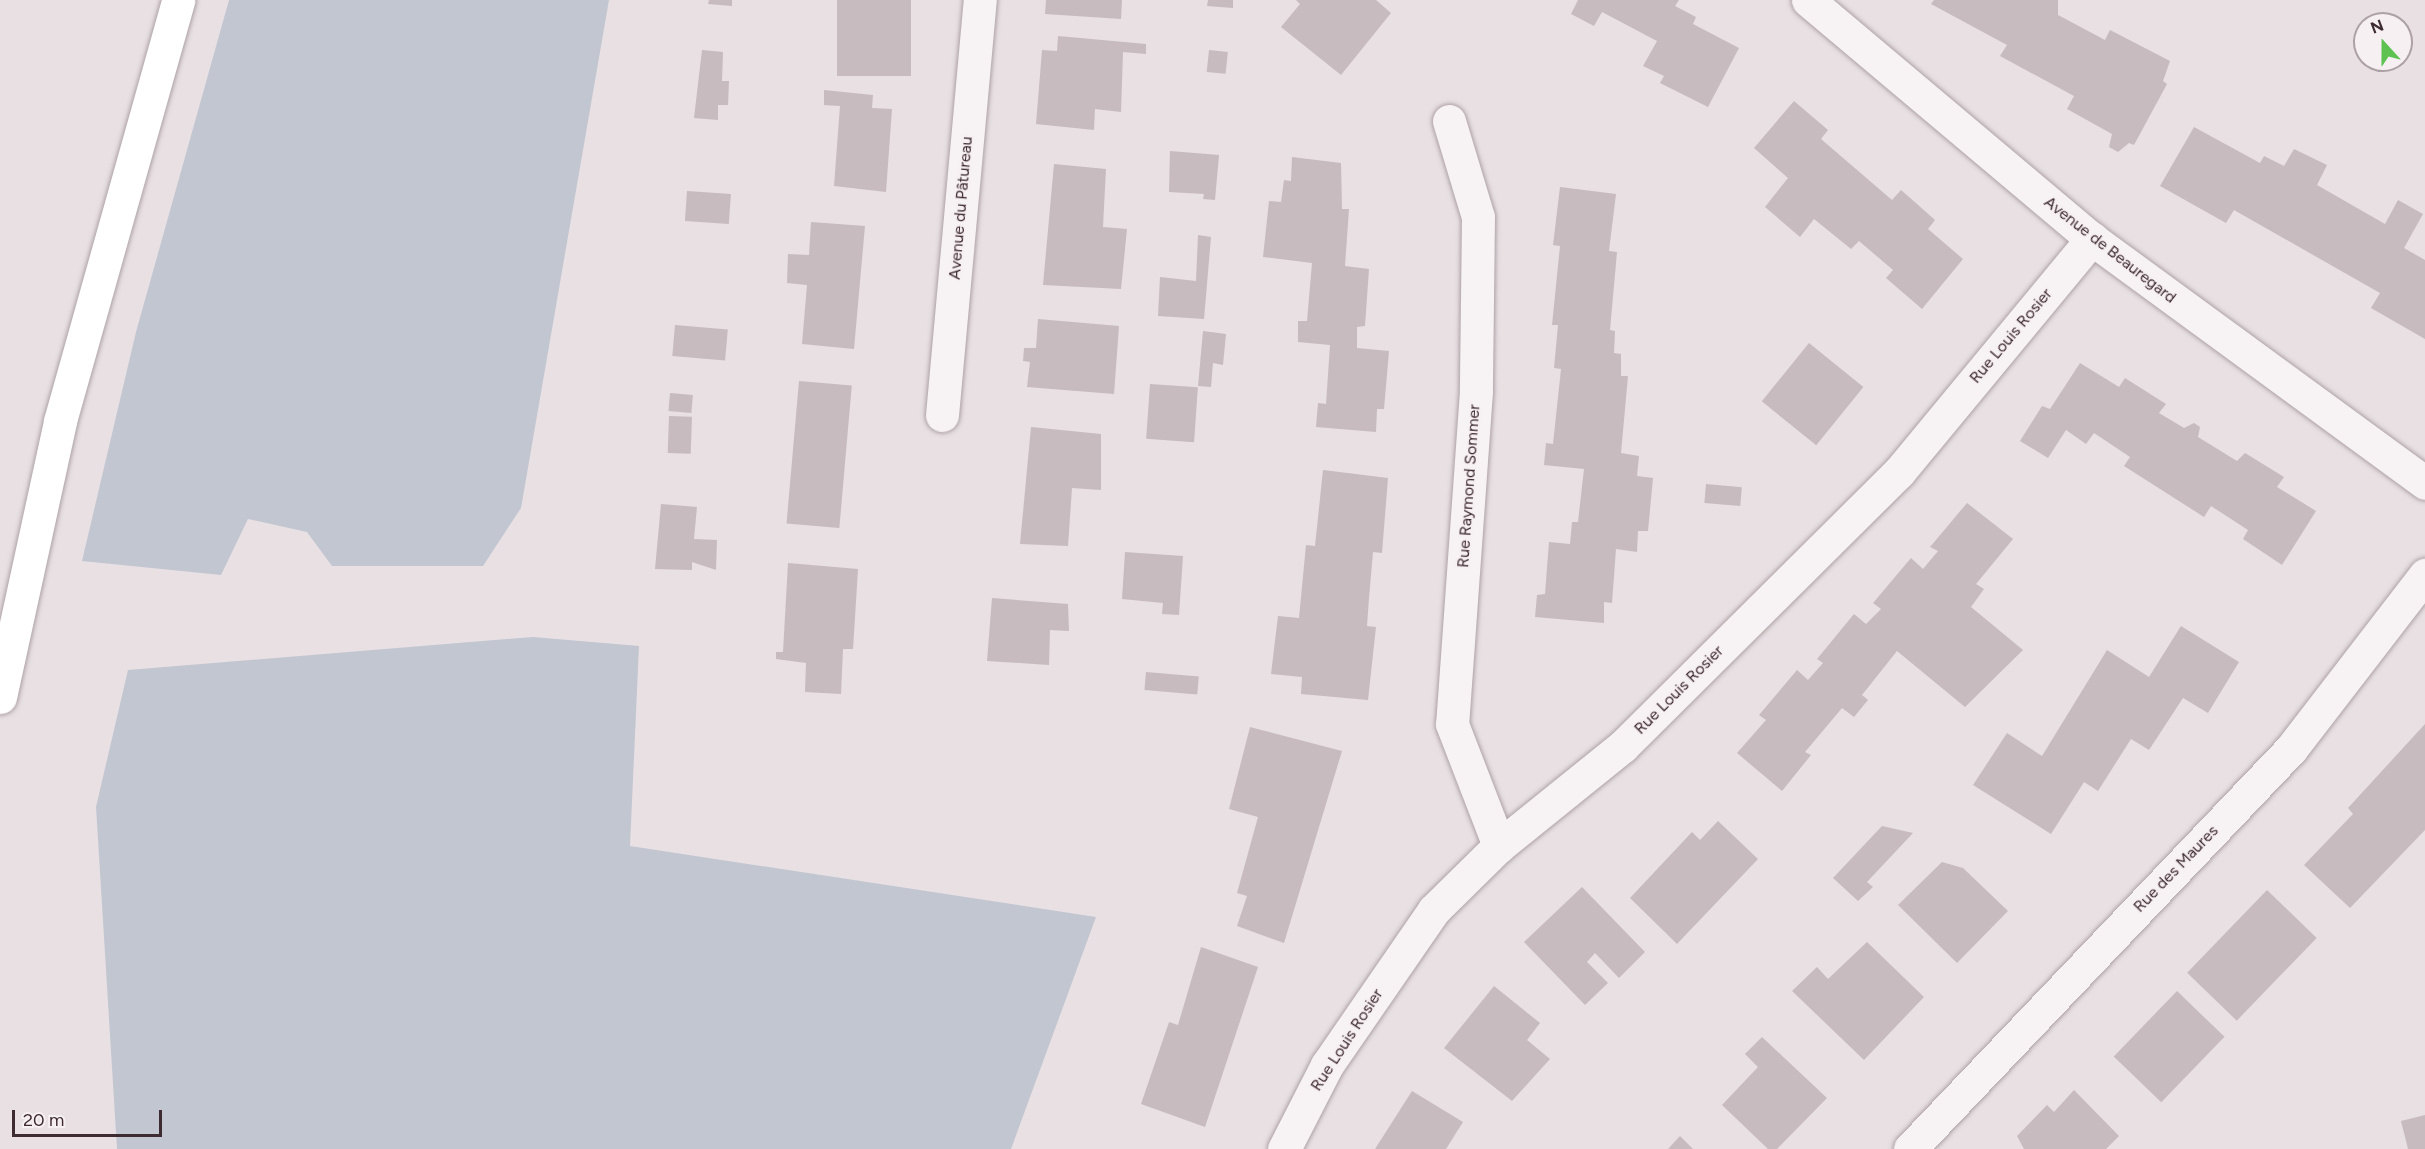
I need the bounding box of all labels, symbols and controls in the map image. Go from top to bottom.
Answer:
north arrow [2353,12,2413,72]
text: N [2368,16,2386,38]
street label: Avenue du Pâtureau [945,136,977,280]
street label: Avenue de Beauregard [2040,193,2180,307]
street label: Rue Louis Rosier [1966,285,2056,387]
street label: Rue Raymond Sommer [1454,404,1484,568]
street label: Rue Louis Rosier [1631,642,1727,738]
street label: Rue des Maures [2130,822,2222,916]
street label: Rue Louis Rosier [1307,985,1387,1095]
scale bar [15,1098,165,1136]
text: 20 m [23,1109,64,1131]

